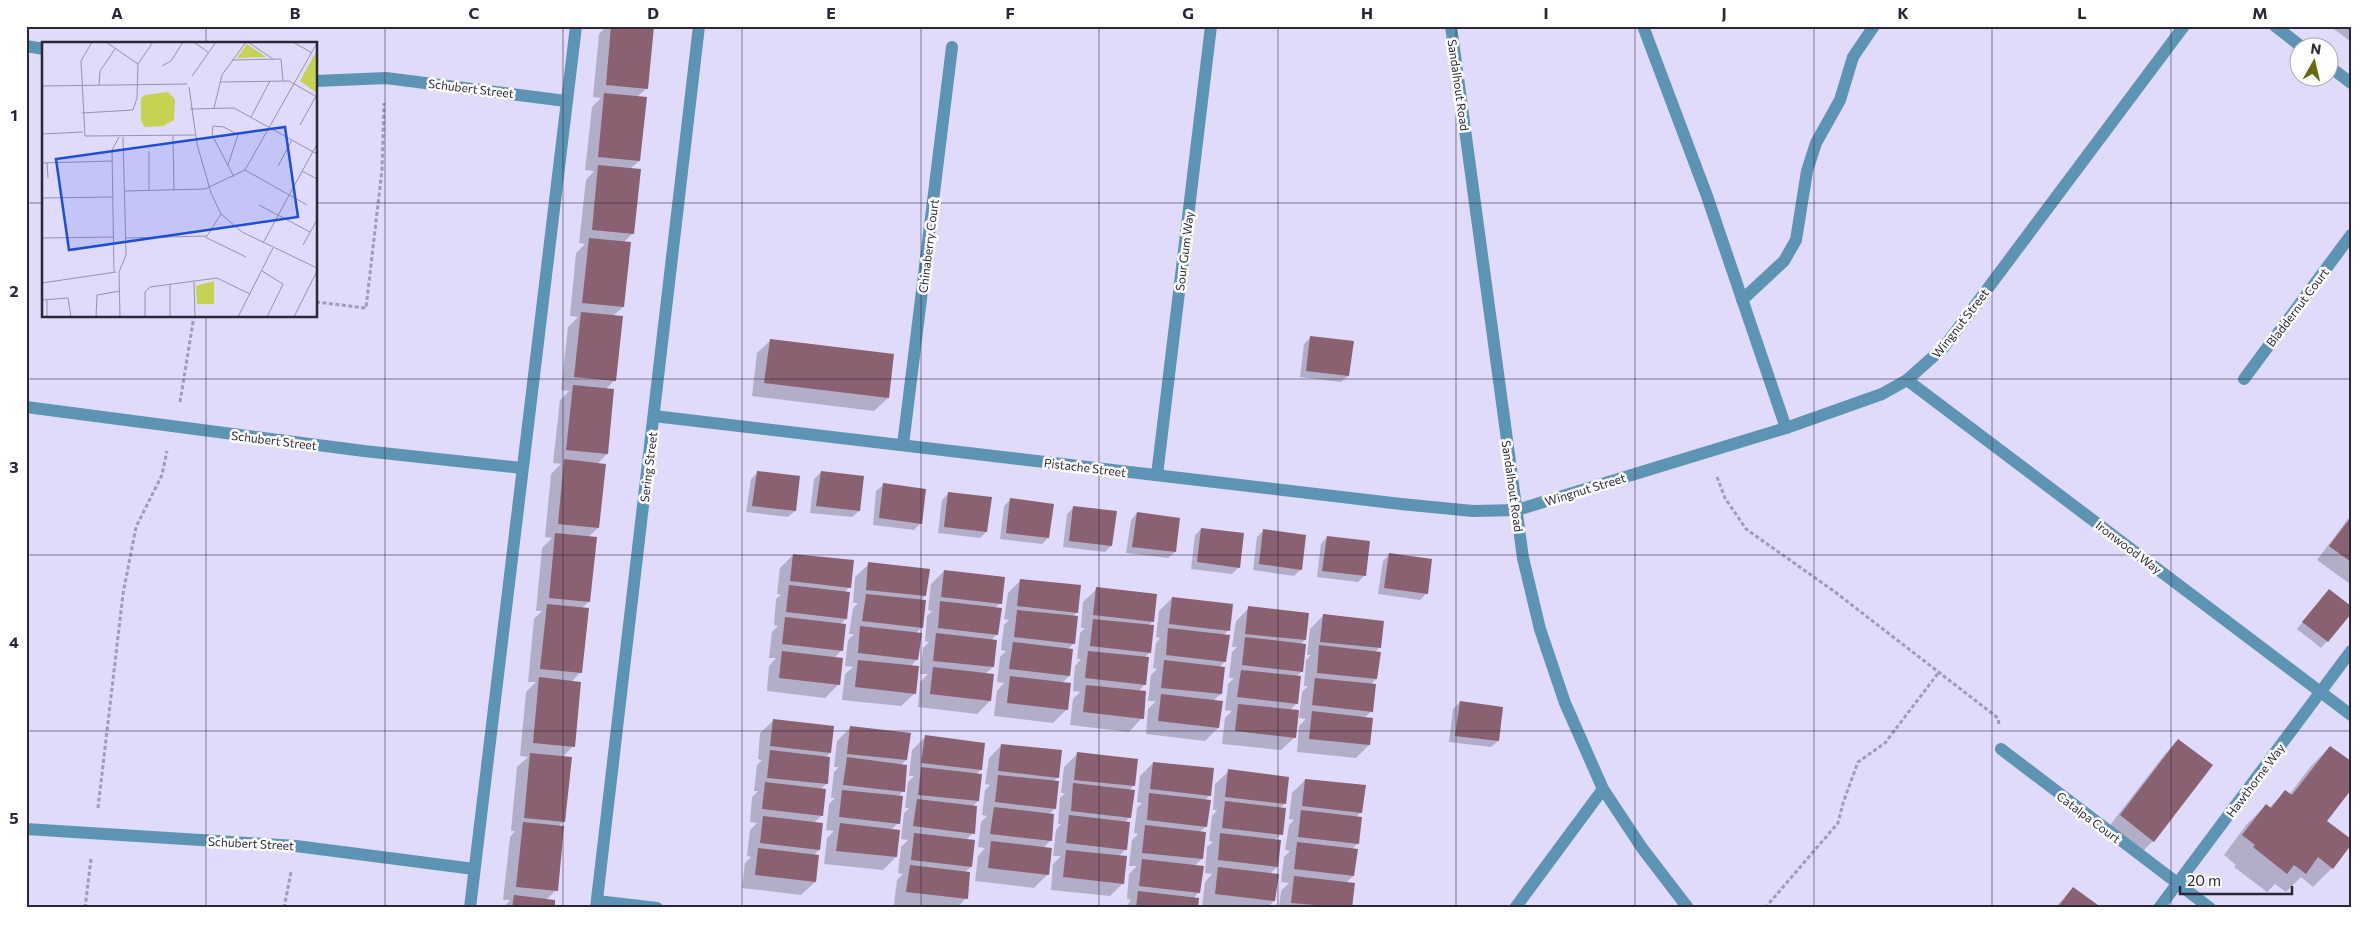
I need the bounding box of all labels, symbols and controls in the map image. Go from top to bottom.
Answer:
text: A [111,3,123,22]
text: B [290,3,301,22]
text: C [469,3,480,22]
text: D [647,3,659,22]
text: E [826,3,836,22]
text: F [1005,3,1015,22]
text: G [1182,3,1194,22]
text: H [1361,3,1373,22]
text: I [1543,3,1549,22]
text: J [1721,3,1727,22]
text: K [1897,3,1909,22]
text: L [2077,3,2087,22]
text: M [2252,3,2268,22]
street label: Sandalhout Road [1446,38,1472,132]
north arrow [2290,38,2340,88]
text: N [2309,39,2322,58]
inset map [42,42,318,318]
street label: Schubert Street [428,76,515,100]
text: 1 [10,105,18,124]
street label: Chinaberry Court [915,198,941,294]
street label: Sour Gum Way [1172,210,1196,292]
street label: Bladdernut Court [2263,265,2331,349]
text: 2 [9,281,19,300]
street label: Wingnut Street [1929,286,1991,360]
street label: Schubert Street [231,428,318,452]
street label: Sering Street [637,431,659,503]
street label: Sandalhout Road [1500,439,1526,533]
street label: Pistache Street [1043,455,1127,479]
text: 3 [9,457,19,476]
street label: Wingnut Street [1543,470,1627,508]
street label: Ironwood Way [2093,518,2165,576]
text: 4 [9,632,19,651]
street label: Hawthorne Way [2223,741,2287,819]
street label: Catalpa Court [2054,788,2124,846]
text: 5 [9,808,19,827]
street label: Schubert Street [208,834,294,852]
scale bar [2180,864,2292,896]
text: 20 m [2187,871,2221,889]

